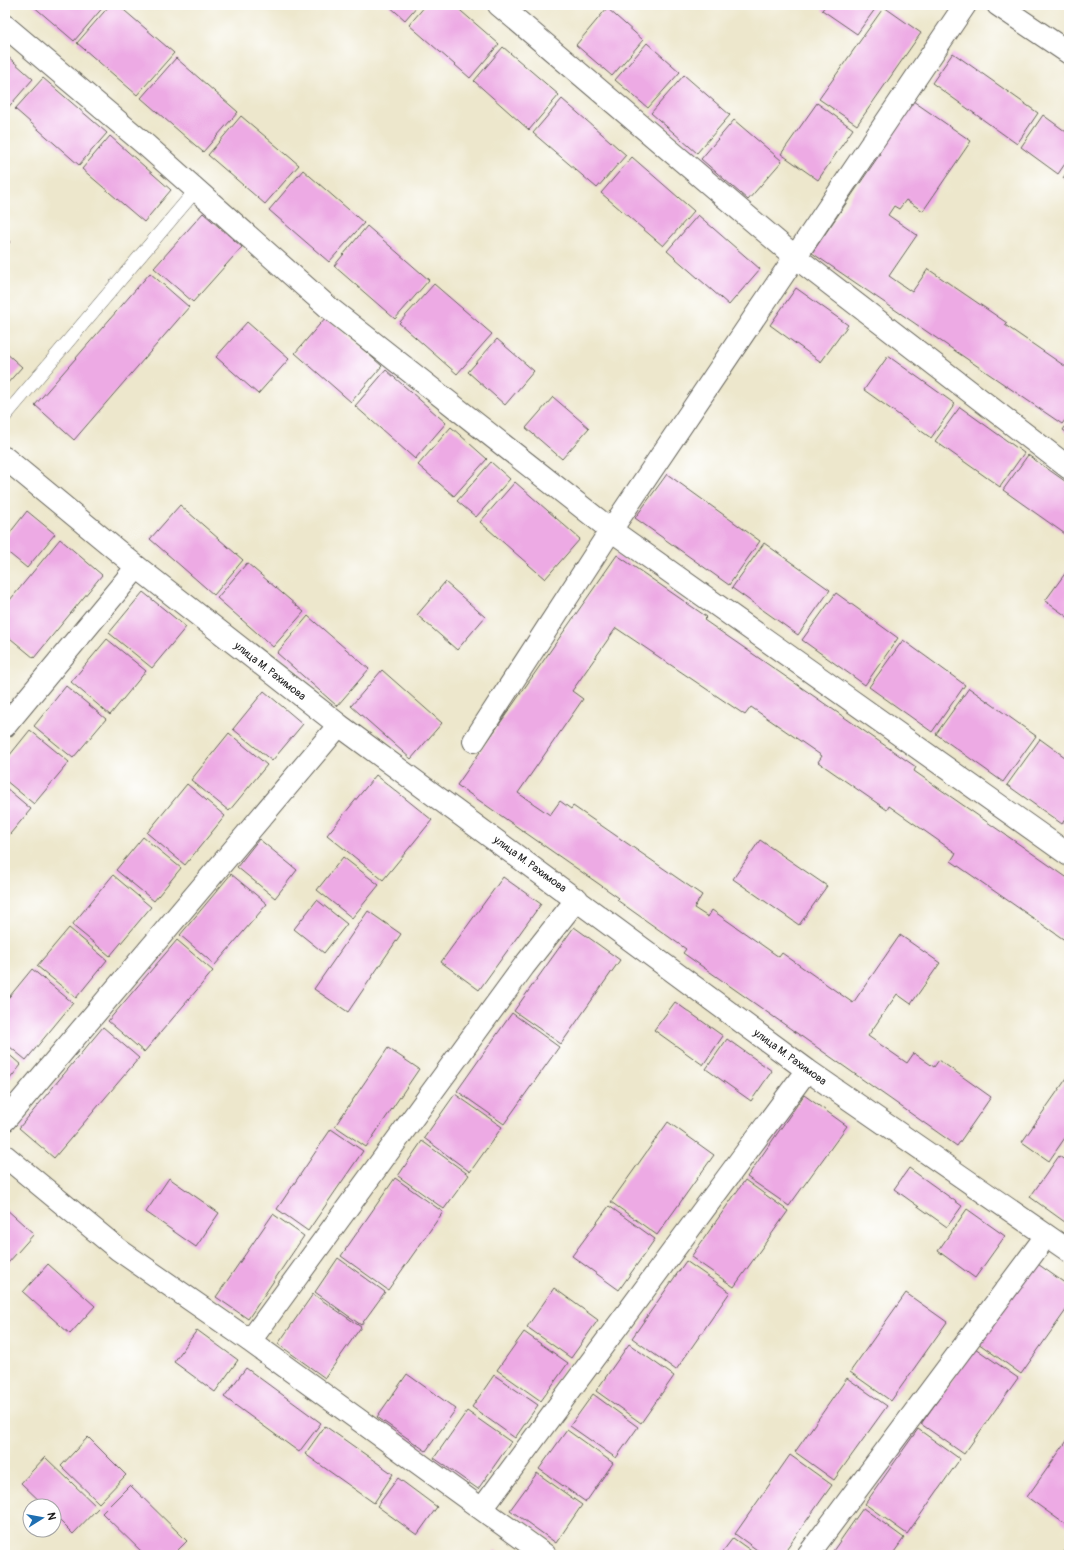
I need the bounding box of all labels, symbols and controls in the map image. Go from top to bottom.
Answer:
street label: улица М. Рахимова [231,638,308,703]
street label: улица М. Рахимова [490,833,569,895]
street label: улица М. Рахимова [750,1026,829,1088]
north arrow [22,1498,62,1538]
text: N [44,1511,59,1522]

